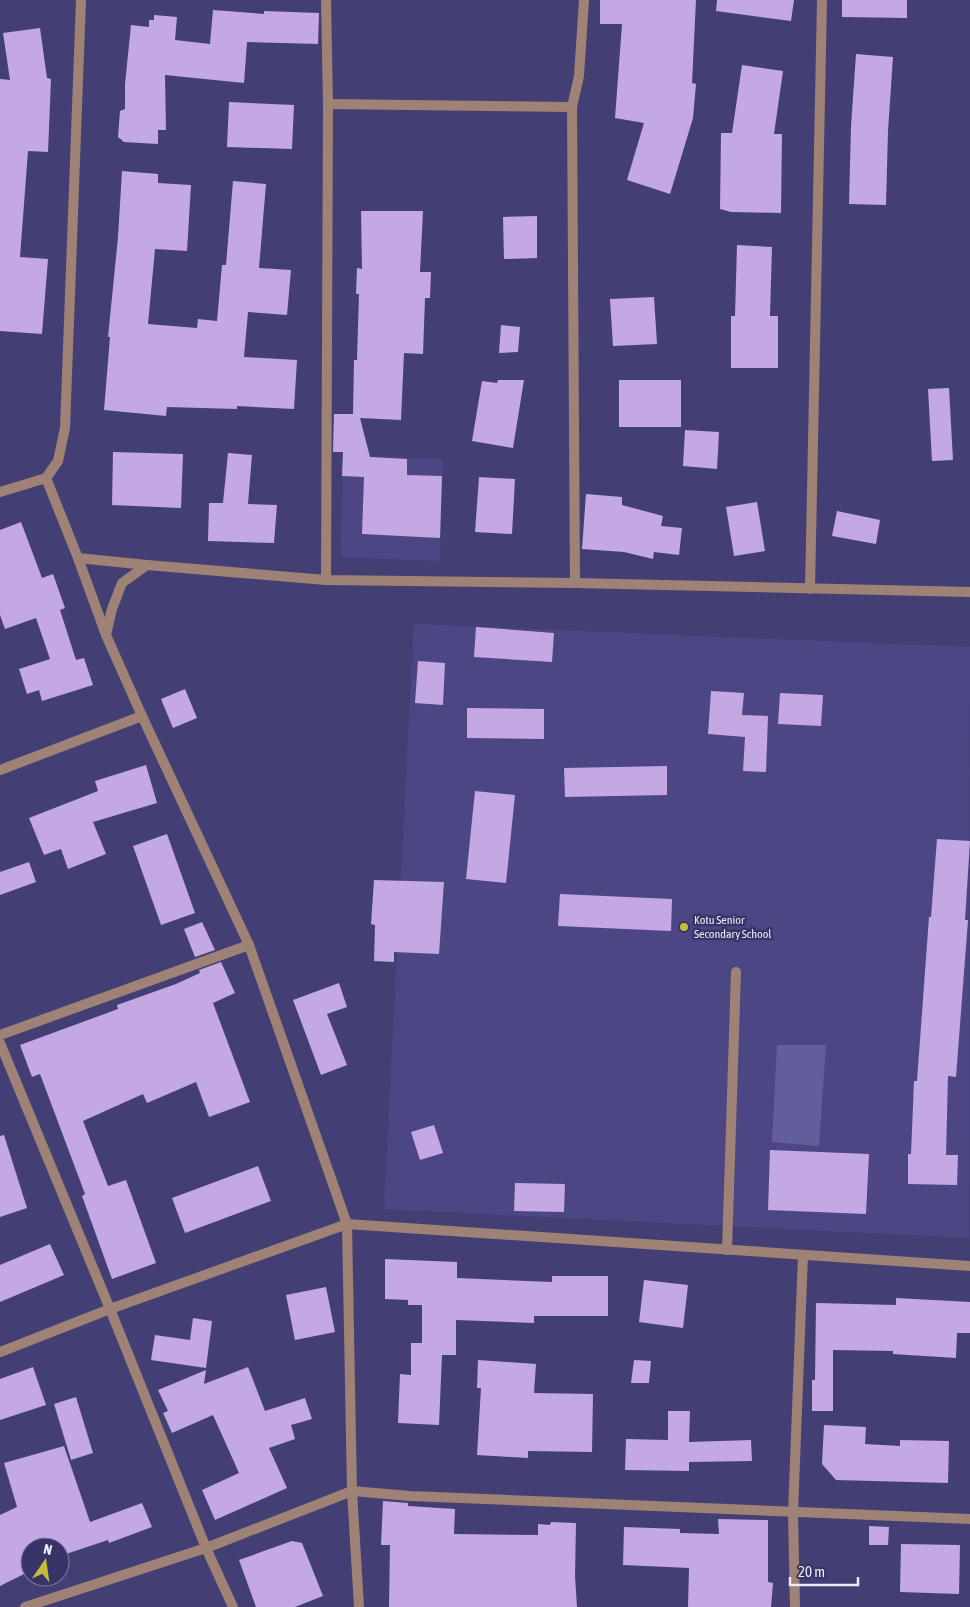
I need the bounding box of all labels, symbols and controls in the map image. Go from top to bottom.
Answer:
place label: Kotu Senior Secondary School [694,913,772,941]
marker: Kotu Senior Secondary School [678,921,690,933]
north arrow [20,1537,70,1587]
text: N [42,1541,54,1558]
scale bar [790,1554,858,1586]
text: 20 m [798,1563,825,1580]

